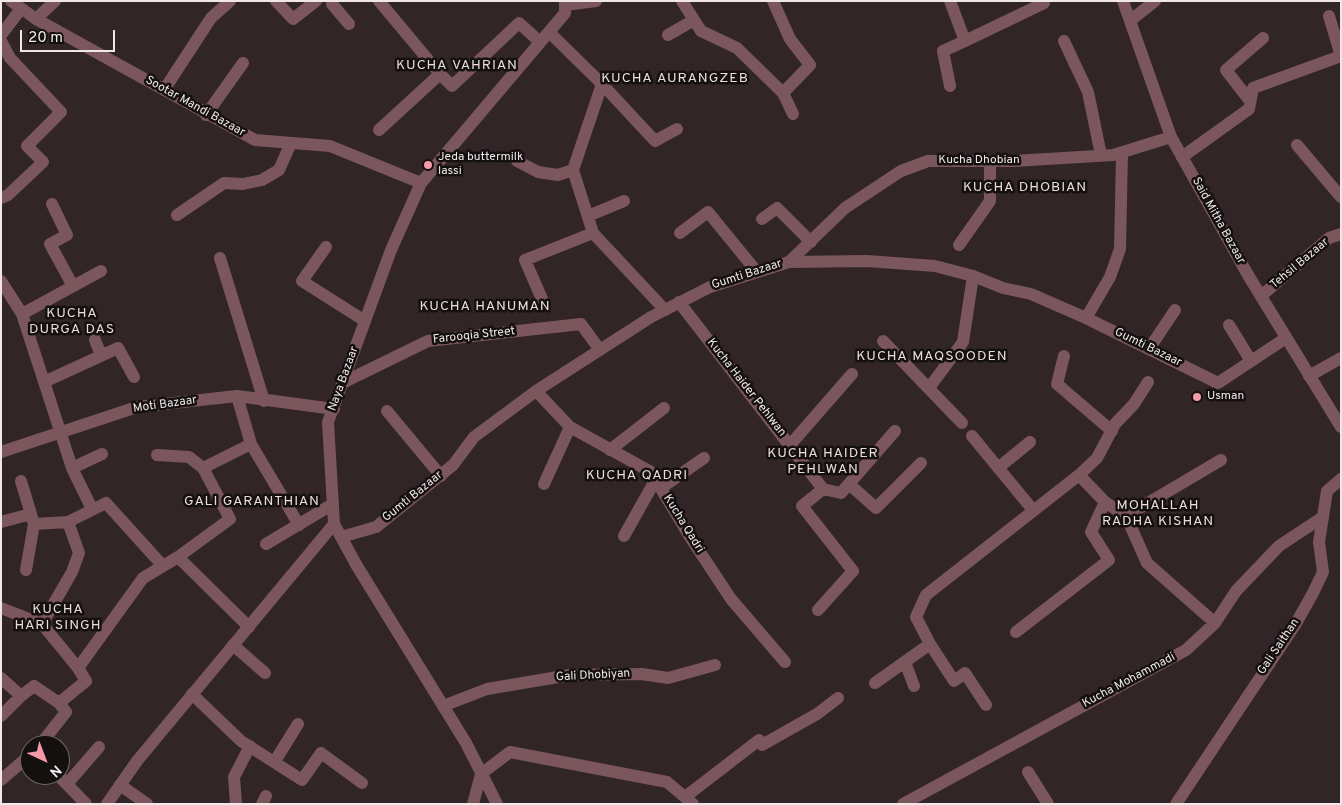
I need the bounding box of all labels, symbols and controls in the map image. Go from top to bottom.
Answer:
scale bar [22,20,118,52]
text: 20 m [28,29,63,48]
district label: KUCHA VAHRIAN [394,58,520,74]
district label: KUCHA AURANGZEB [599,71,751,87]
street label: Sootar Mandi Bazaar [143,74,247,140]
place label: Jeda buttermilk lassi [438,151,523,179]
street label: Kucha Dhobian [938,154,1020,168]
marker: Jeda buttermilk lassi [422,159,434,171]
street label: Said Mitha Bazaar [1188,175,1248,267]
district label: KUCHA DHOBIAN [961,180,1089,196]
street label: Tehsil Bazaar [1268,235,1332,293]
street label: Gumti Bazaar [710,257,784,293]
district label: KUCHA HANUMAN [418,299,552,315]
district label: KUCHA DURGA DAS [28,306,116,338]
street label: Farooqia Street [432,325,516,347]
street label: Gumti Bazaar [1112,326,1184,370]
street label: Kucha Haider Pehlwan [703,336,789,440]
street label: Naya Bazaar [326,345,362,413]
district label: KUCHA MAQSOODEN [854,349,1010,365]
place label: Usman [1207,390,1244,404]
marker: Usman [1191,391,1203,403]
street label: Moti Bazaar [132,393,198,417]
district label: KUCHA HAIDER PEHLWAN [766,446,880,478]
street label: Gumti Bazaar [380,468,446,526]
district label: KUCHA QADRI [584,468,690,484]
street label: Kucha Qadri [659,492,707,556]
district label: GALI GARANTHIAN [182,494,322,510]
district label: MOHALLAH RADHA KISHAN [1100,498,1216,530]
district label: KUCHA HARI SINGH [13,602,103,634]
street label: Gali Saithan [1255,616,1303,678]
street label: Kucha Mohammadi [1080,650,1178,712]
street label: Gali Dhobiyan [555,667,631,685]
north arrow [20,735,70,785]
text: N [45,761,64,780]

